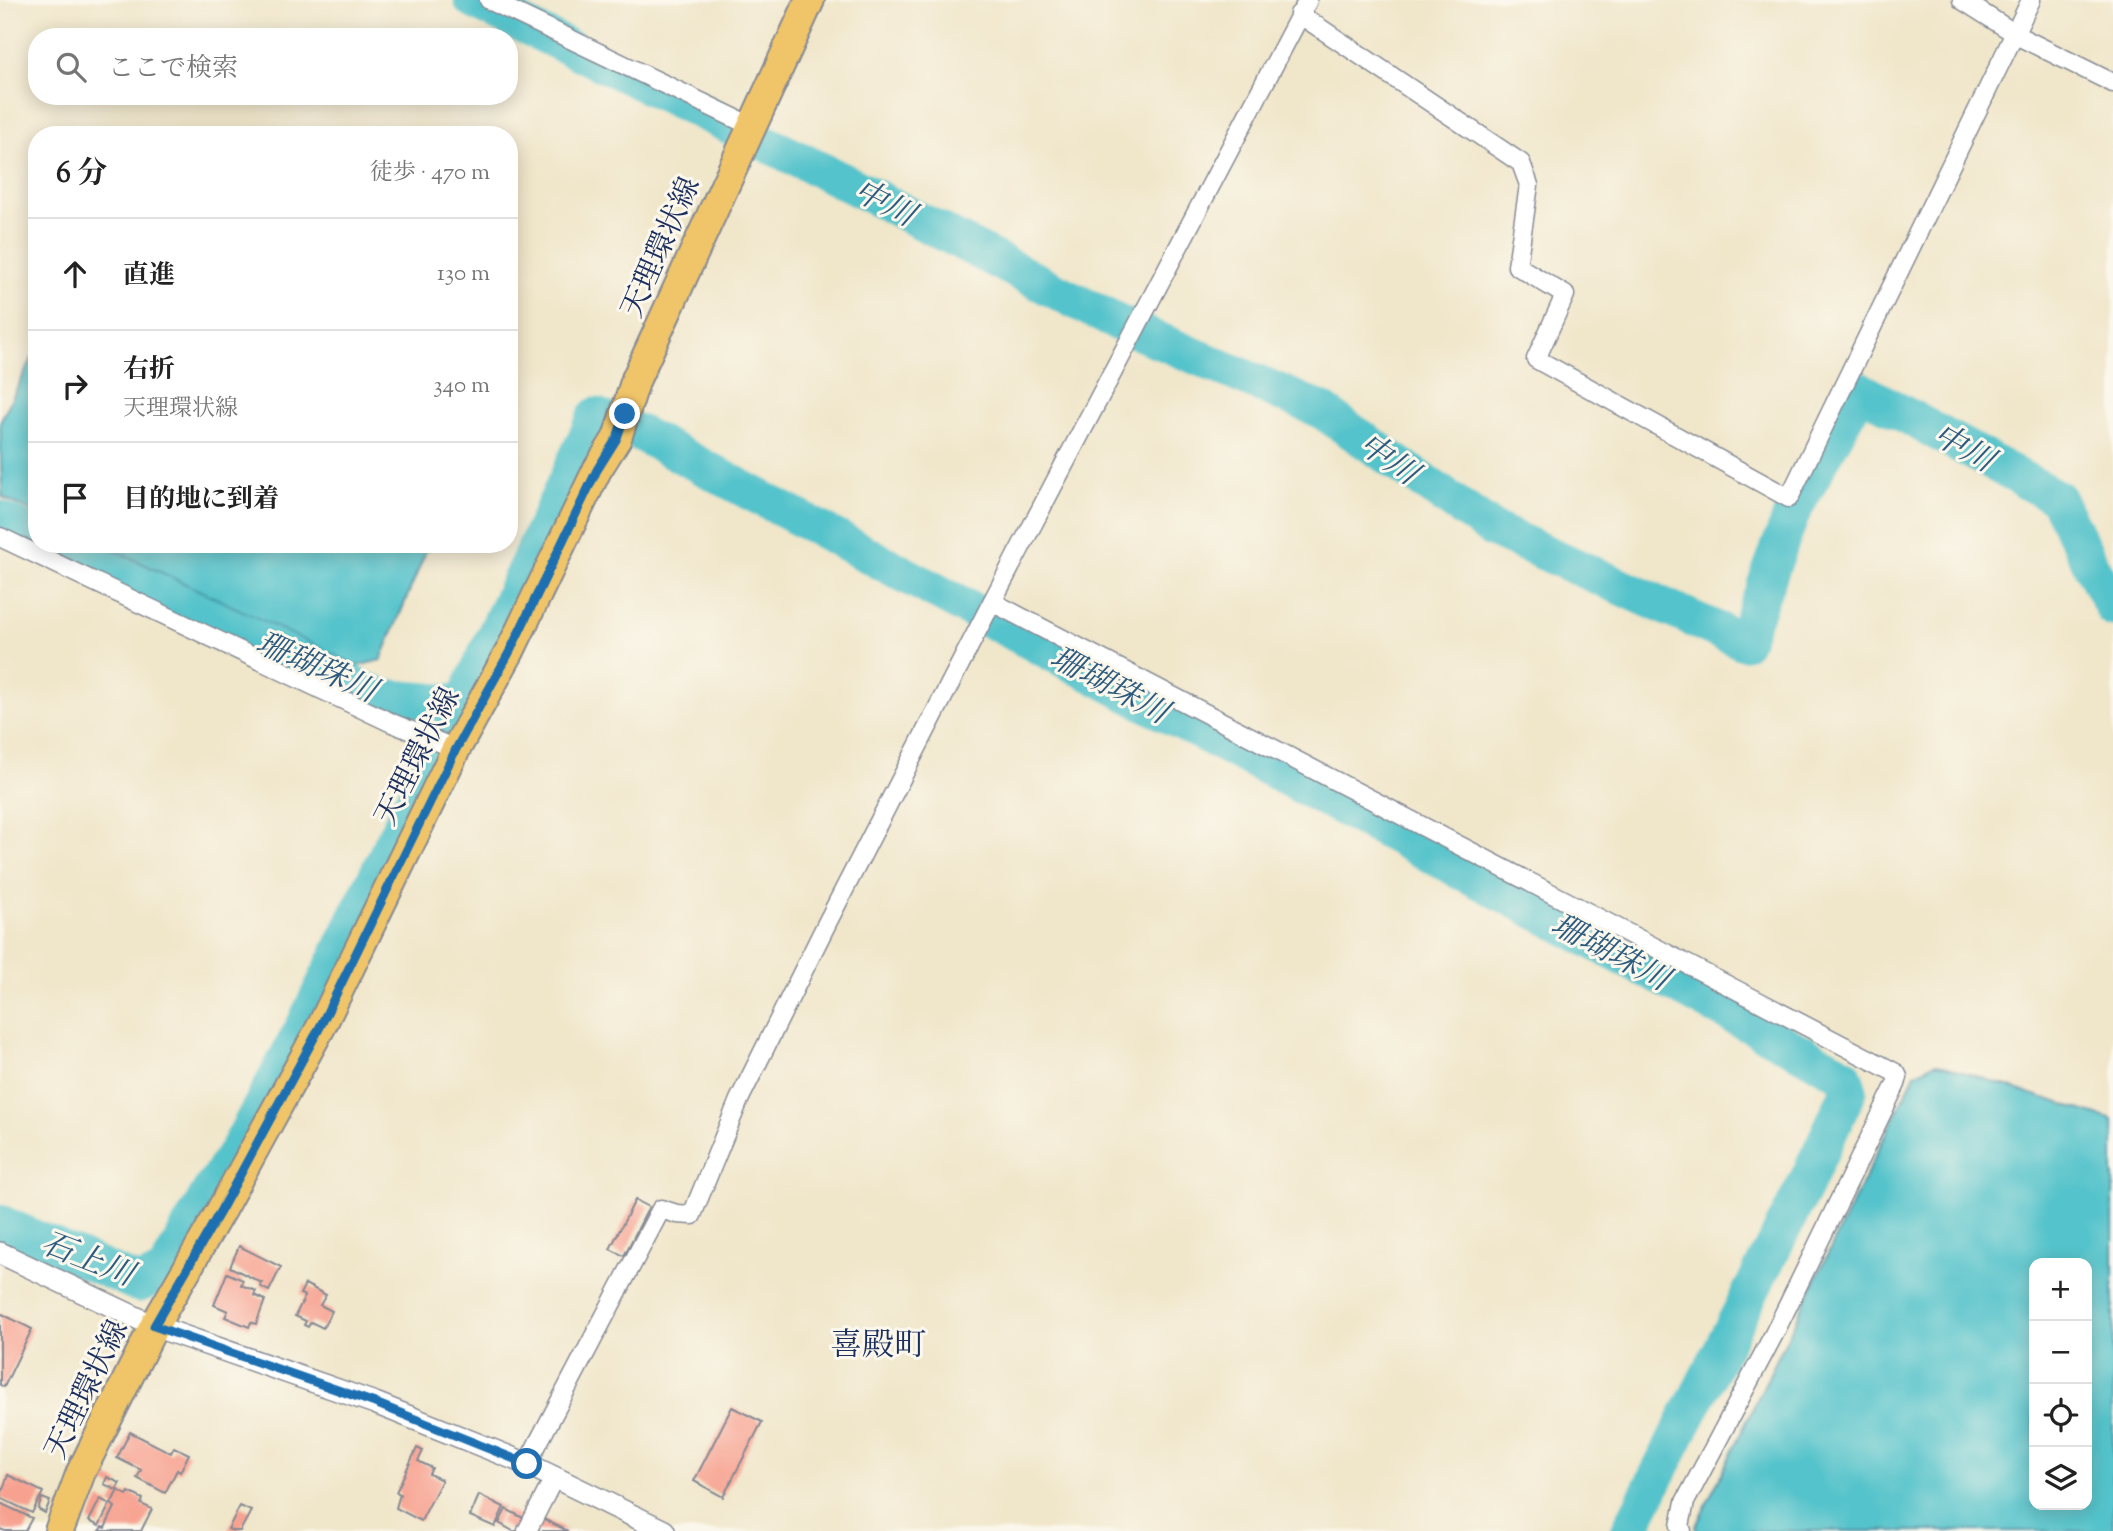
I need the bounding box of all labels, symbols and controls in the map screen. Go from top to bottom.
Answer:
search box [28,28,518,105]
icon: search [52,48,90,86]
text: ここで検索 [108,51,238,88]
text: 6 分 [56,153,107,196]
text: 徒歩 · 470 m [370,157,490,190]
water label: 中川 [845,170,925,241]
street label: 天理環状線 [612,171,712,325]
icon: ahead [56,255,94,293]
text: 直進 [123,258,175,295]
text: 130 m [437,258,490,291]
text: 右折 [123,352,175,389]
icon: right [56,367,94,405]
text: 340 m [433,370,490,403]
text: 天理環状線 [123,393,238,426]
route end [609,398,640,429]
water label: 中川 [1923,414,2004,487]
water label: 中川 [1348,423,1429,499]
icon: arrive [56,479,94,517]
text: 目的地に到着 [123,482,279,519]
water label: 珊瑚珠川 [248,622,386,717]
water label: 珊瑚珠川 [1041,636,1179,738]
street label: 天理環状線 [366,681,472,834]
water label: 珊瑚珠川 [1542,903,1680,1005]
water label: 石上川 [34,1222,143,1301]
map controls [2029,1258,2092,1510]
button: + [2029,1258,2092,1321]
street label: 天理環状線 [36,1313,140,1467]
button: − [2029,1321,2092,1384]
district label: 喜殿町 [830,1324,926,1370]
button: locate [2029,1384,2092,1447]
button: layers [2029,1447,2092,1510]
route start [511,1448,542,1479]

